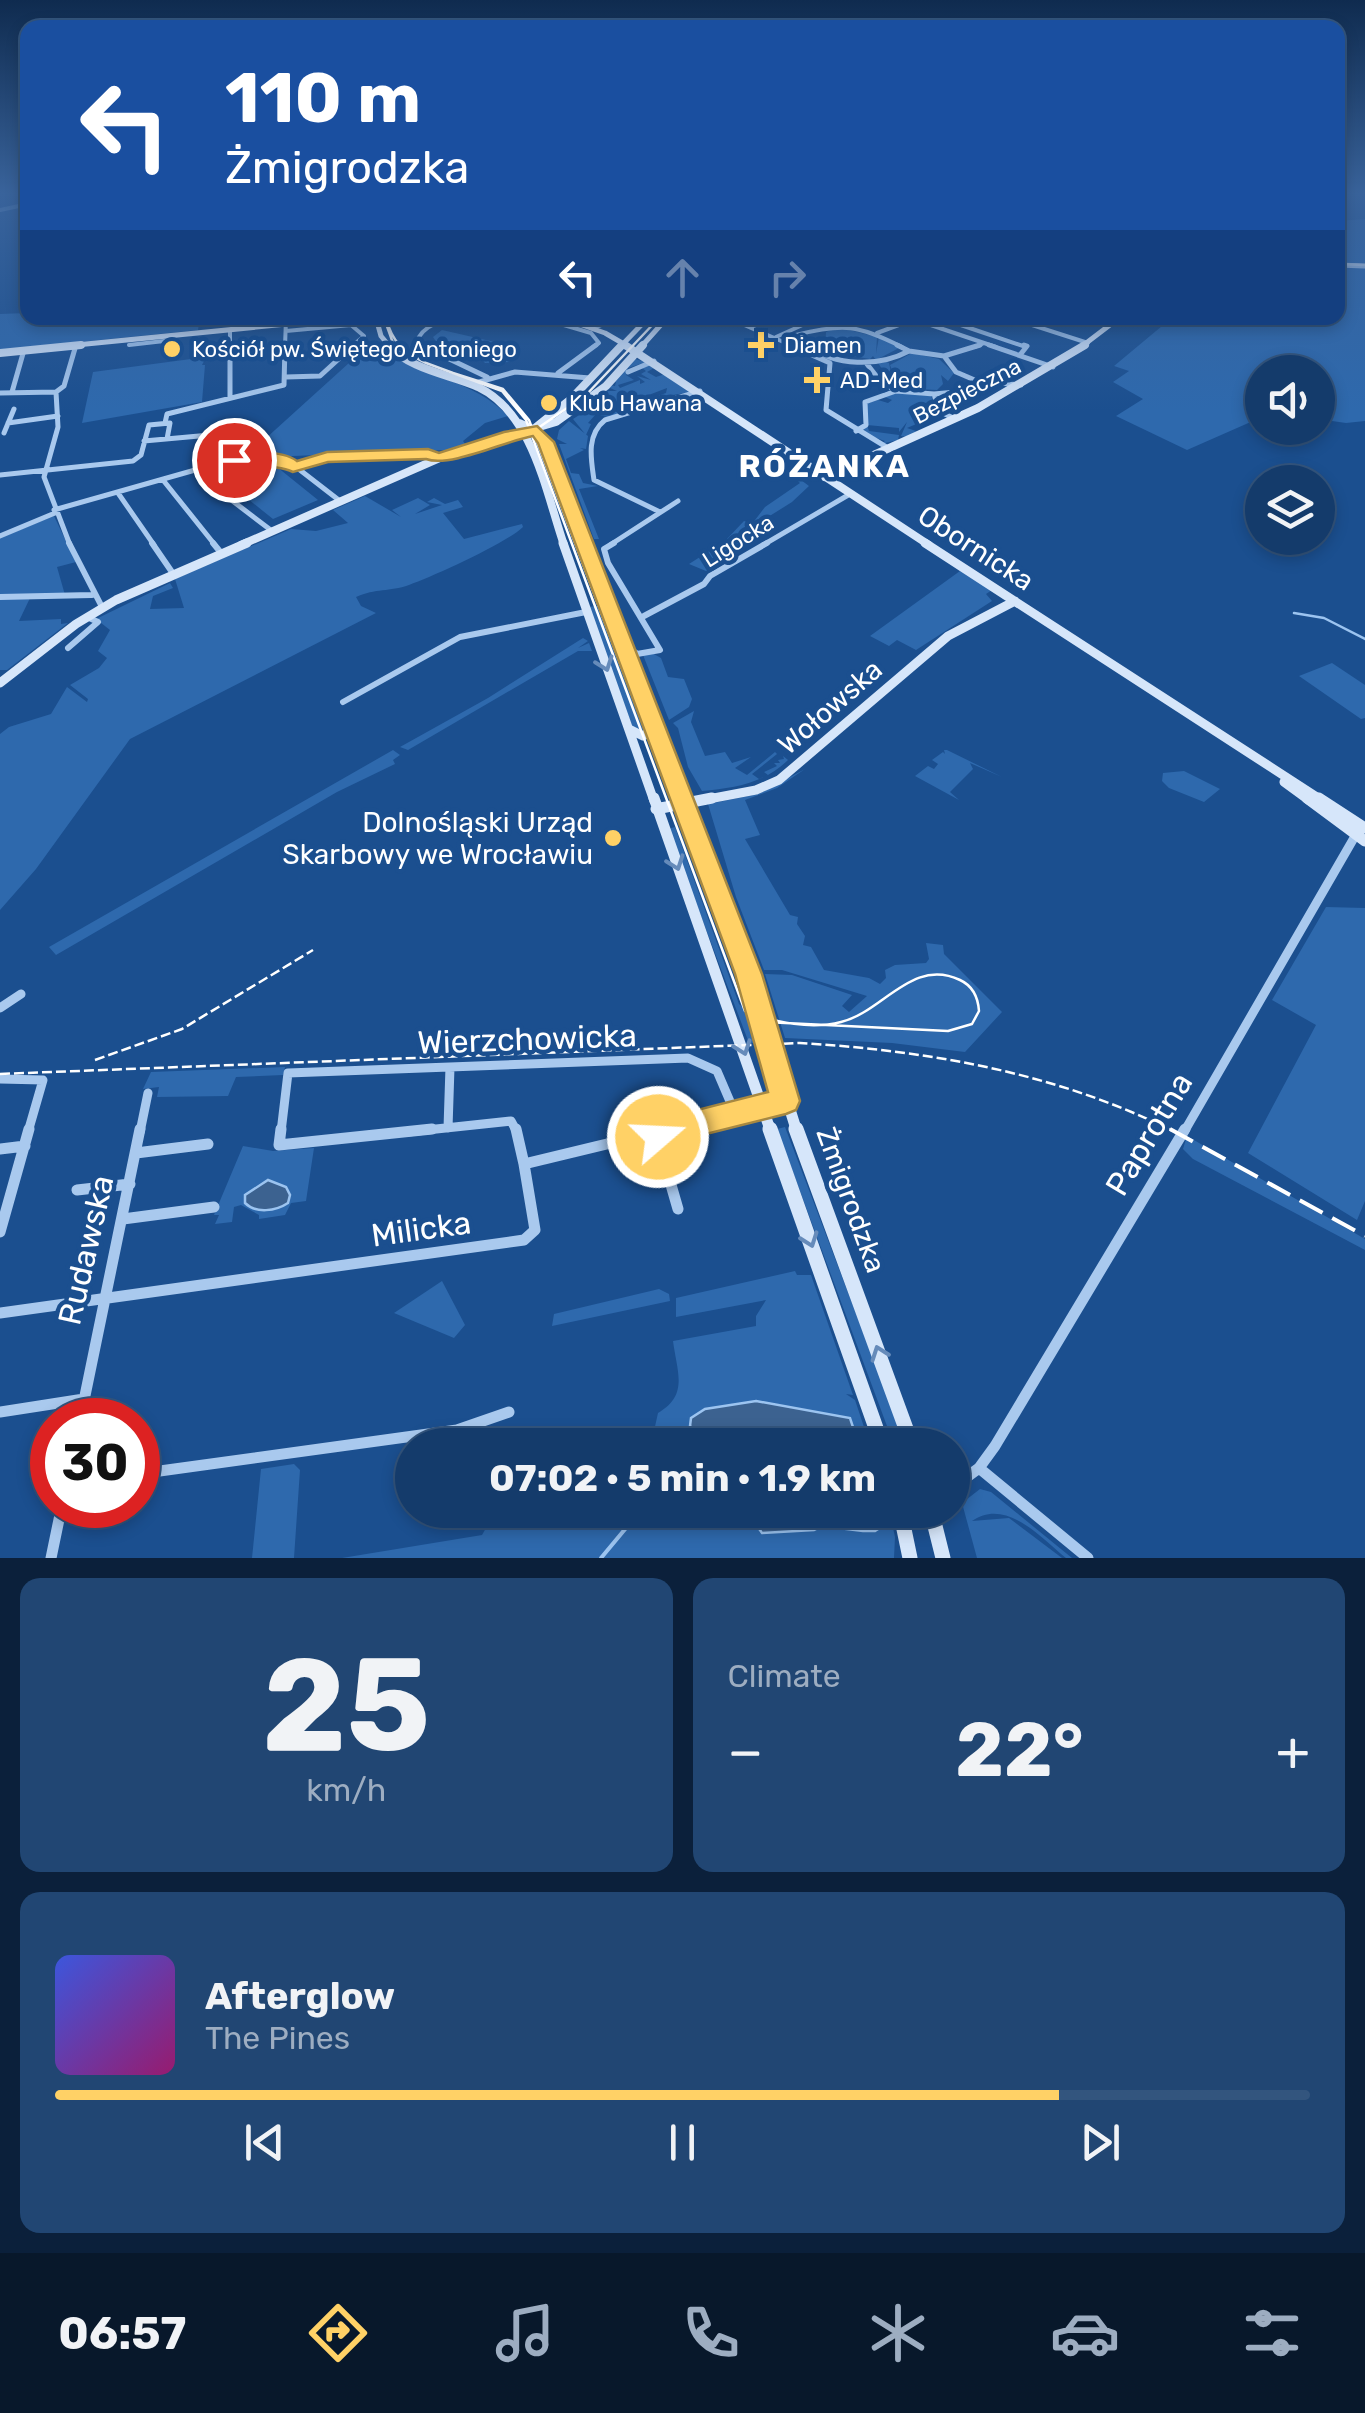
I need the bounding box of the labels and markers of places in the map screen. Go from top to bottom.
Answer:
marker: Diamen [748,332,774,358]
place label: Diamen [784,332,862,359]
place label: Kościół pw. Świętego Antoniego [192,336,517,363]
marker: Kościół pw. Świętego Antoniego [161,338,183,360]
marker: AD-Med [804,367,830,393]
place label: AD-Med [840,367,923,394]
place label: Klub Hawana [569,390,702,417]
marker: Klub Hawana [538,392,560,414]
pin [192,418,277,503]
place label: Dolnośląski Urząd Skarbowy we Wrocławiu [282,806,593,871]
marker: Dolnośląski Urząd Skarbowy we Wrocławiu [602,827,624,849]

